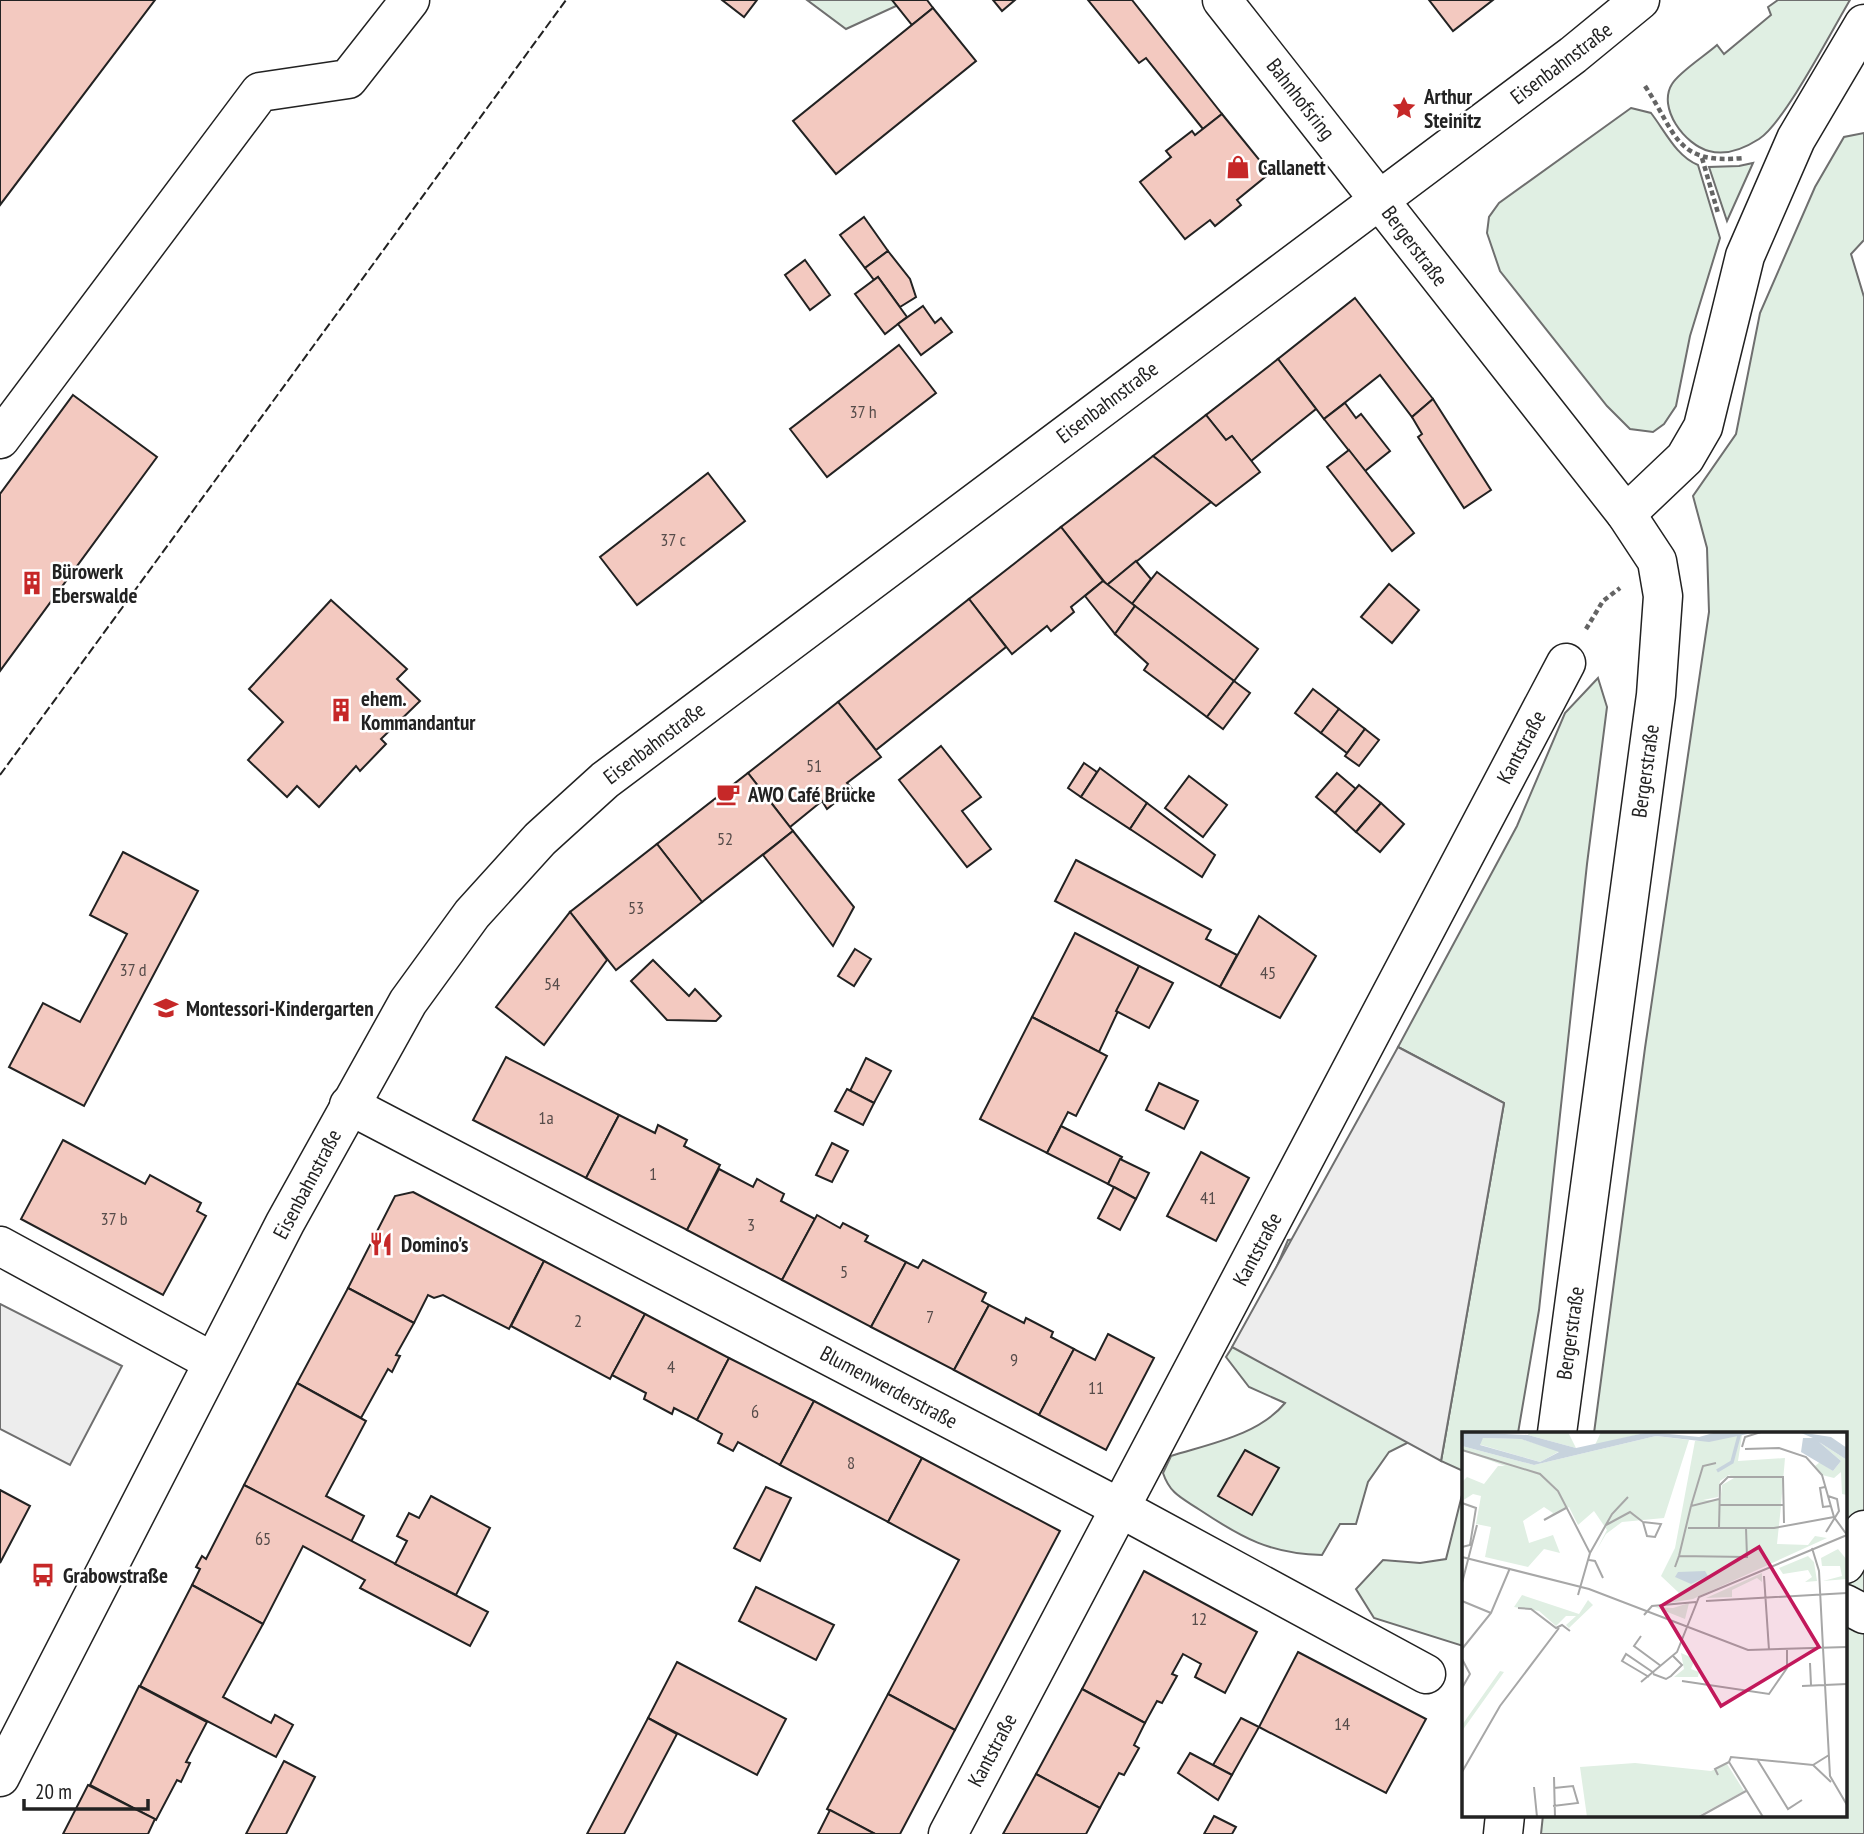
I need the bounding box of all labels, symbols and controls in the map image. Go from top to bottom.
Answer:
street label: Eisenbahnstraße [1505,16,1617,110]
street label: Bahnhofsring [1261,53,1341,145]
place label: Arthur Steinitz [1423,83,1481,134]
place icon: Arthur Steinitz [1390,94,1418,122]
shop icon: Callanett [1224,153,1252,181]
place label: Callanett [1258,154,1326,181]
street label: Bergerstraße [1376,200,1454,292]
street label: Eisenbahnstraße [1051,355,1163,449]
house number: 37 h [849,400,877,423]
house number: 37 c [660,528,686,551]
place label: Bürowerk Eberswalde [52,558,137,609]
building icon: Bürowerk Eberswalde [18,569,46,597]
place label: ehem. Kommandantur [361,685,476,736]
building icon: ehem. Kommandantur [327,696,355,724]
street label: Eisenbahnstraße [598,696,710,790]
street label: Kantstraße [1490,706,1552,788]
street label: Bergerstraße [1625,723,1665,819]
house number: 51 [806,754,822,777]
cafe icon: AWO Café Brücke [714,780,742,808]
place label: AWO Café Brücke [747,781,875,808]
house number: 52 [717,827,733,850]
house number: 53 [628,896,644,919]
house number: 37 d [119,958,147,981]
house number: 45 [1260,961,1276,984]
house number: 54 [544,972,560,995]
school or university icon: Montessori-Kindergarten [152,994,180,1022]
place label: Montessori-Kindergarten [186,995,374,1022]
house number: 1a [538,1106,554,1129]
street label: Eisenbahnstraße [267,1124,347,1244]
house number: 1 [649,1162,657,1185]
house number: 41 [1200,1186,1216,1209]
house number: 37 b [100,1207,128,1230]
street label: Kantstraße [1226,1208,1288,1290]
house number: 3 [747,1213,755,1236]
restaurant icon: Domino's [367,1230,395,1258]
place label: Domino's [401,1231,468,1258]
house number: 5 [840,1260,848,1283]
street label: Bergerstraße [1550,1285,1590,1381]
house number: 7 [926,1305,934,1328]
house number: 2 [574,1309,582,1332]
street label: Blumenwerderstraße [816,1340,962,1434]
house number: 9 [1010,1348,1018,1371]
house number: 4 [667,1355,675,1378]
house number: 11 [1088,1376,1104,1399]
house number: 6 [751,1400,759,1423]
inset map [1462,1432,1846,1816]
house number: 8 [847,1451,855,1474]
house number: 65 [255,1527,271,1550]
bus stop icon: Grabowstraße [29,1561,57,1589]
place label: Grabowstraße [63,1562,168,1589]
house number: 12 [1191,1607,1207,1630]
street label: Kantstraße [961,1709,1023,1791]
house number: 14 [1334,1712,1350,1735]
scale bar [24,1768,149,1812]
text: 20 m [35,1778,72,1805]

